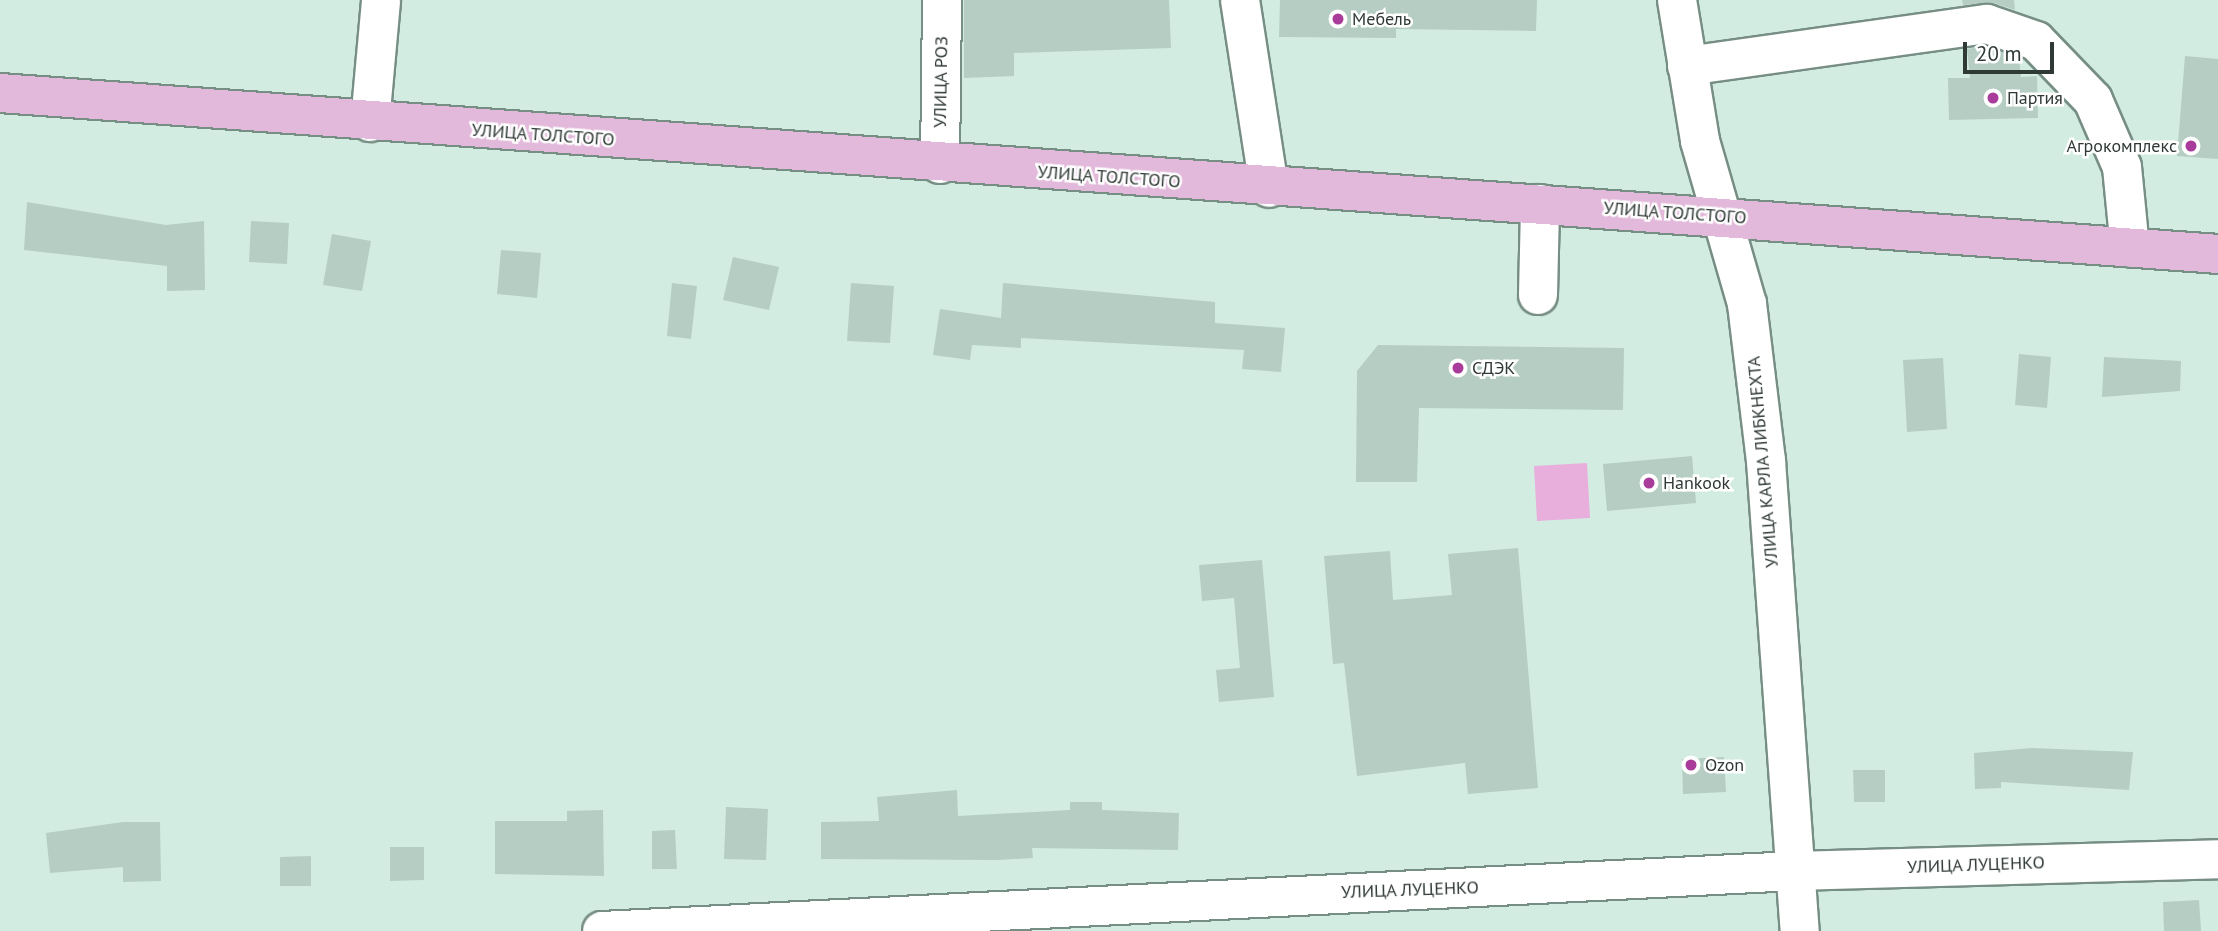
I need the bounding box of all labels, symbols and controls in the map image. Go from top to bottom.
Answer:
place label: Мебель [1352,8,1411,30]
marker: Мебель [1330,11,1346,27]
scale bar [1966,28,2057,72]
street label: УЛИЦА РОЗ [929,36,953,128]
text: 20 m [1976,40,2022,67]
place label: Партия [2007,87,2063,109]
marker: Партия [1985,90,2001,106]
street label: УЛИЦА ТОЛСТОГО [470,119,616,151]
place label: Агрокомплекс [2066,135,2177,157]
marker: Агрокомплекс [2183,138,2199,154]
street label: УЛИЦА ТОЛСТОГО [1036,161,1182,193]
street label: УЛИЦА ТОЛСТОГО [1602,197,1748,229]
street label: УЛИЦА КАРЛА ЛИБКНЕХТА [1743,355,1783,569]
place label: СДЭК [1472,357,1515,379]
marker: СДЭК [1450,360,1466,376]
place label: Hankook [1663,472,1730,494]
marker: Hankook [1641,475,1657,491]
place label: Ozon [1705,754,1744,776]
marker: Ozon [1683,757,1699,773]
street label: УЛИЦА ЛУЦЕНКО [1906,852,2046,878]
street label: УЛИЦА ЛУЦЕНКО [1340,877,1480,903]

